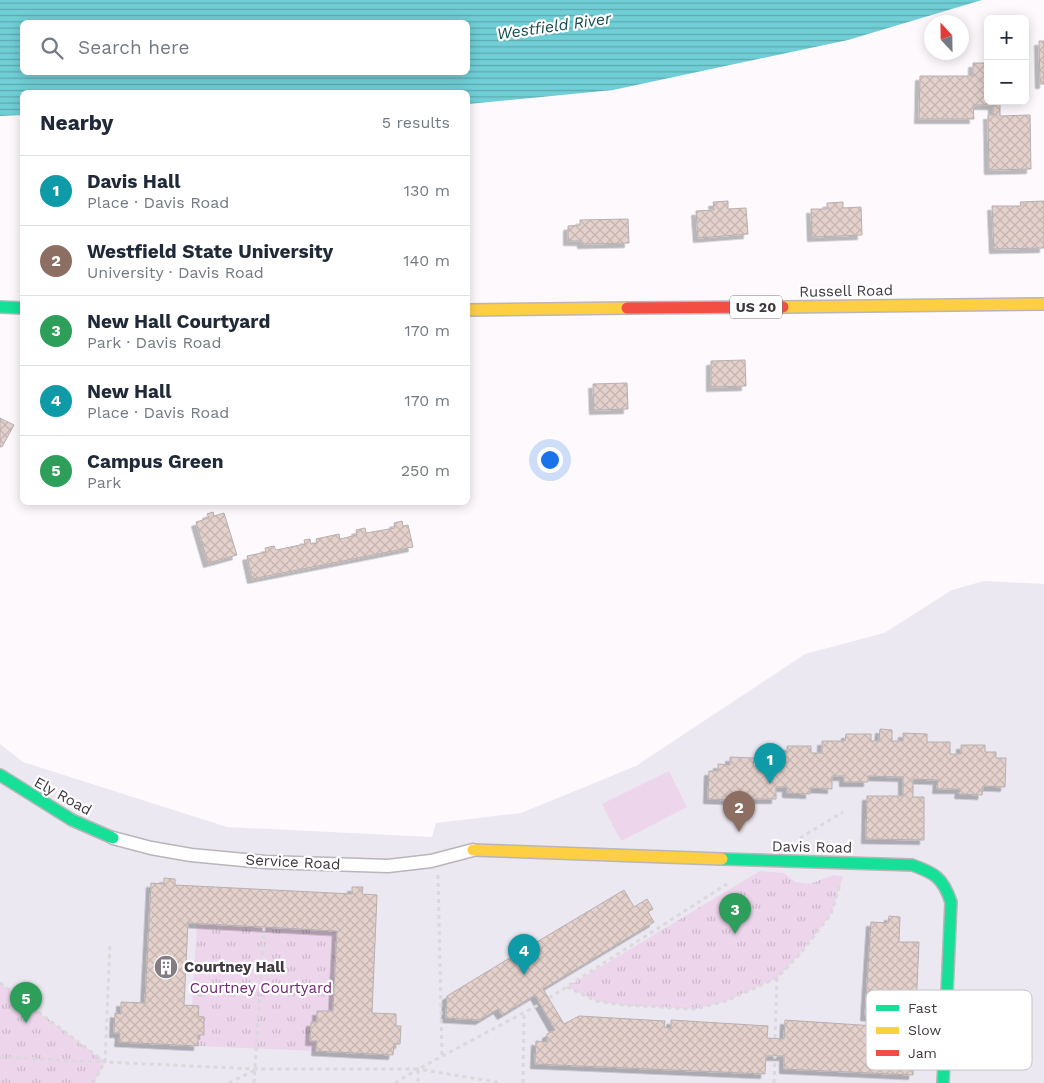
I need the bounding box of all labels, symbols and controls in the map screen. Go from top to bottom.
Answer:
water label: Westfield River [496,8,613,43]
north arrow [924,15,969,60]
map controls [984,15,1029,105]
button: + [984,15,1029,60]
search box [20,20,470,75]
icon: search [38,34,66,62]
text: Search here [78,36,189,59]
button: − [984,60,1029,105]
text: Nearby [40,110,113,135]
text: 5 results [382,113,450,132]
text: Davis Hall [87,170,180,193]
text: 1 [53,181,59,200]
text: 130 m [404,181,450,200]
text: Place · Davis Road [87,193,229,212]
text: Westfield State University [87,240,333,263]
text: 2 [51,251,61,270]
text: 140 m [403,251,450,270]
text: University · Davis Road [87,263,264,282]
street label: Russell Road [799,281,893,301]
road number: US 20 [730,296,782,318]
text: New Hall Courtyard [87,310,270,333]
text: 3 [51,321,61,340]
text: 170 m [404,321,450,340]
text: Park · Davis Road [87,333,221,352]
text: New Hall [87,380,171,403]
text: 4 [51,391,61,410]
text: 170 m [404,391,450,410]
text: Place · Davis Road [87,403,229,422]
your location [537,447,563,473]
text: Campus Green [87,450,224,473]
text: 5 [51,461,61,480]
text: 250 m [401,461,450,480]
text: Park [87,473,121,492]
pin: 1 [754,743,786,784]
street label: Ely Road [31,773,95,819]
pin: 2 [723,791,755,832]
street label: Davis Road [772,837,852,857]
street label: Service Road [245,851,341,873]
pin: 3 [719,893,751,934]
pin: 4 [508,934,540,975]
building icon: Courtney Hall [153,954,179,980]
place label: Courtney Hall [184,958,285,976]
park label: Courtney Courtyard [190,979,332,997]
pin: 5 [10,982,42,1023]
legend [866,990,1032,1070]
text: Fast [908,1000,937,1016]
text: Slow [908,1022,941,1038]
text: Jam [908,1045,937,1061]

